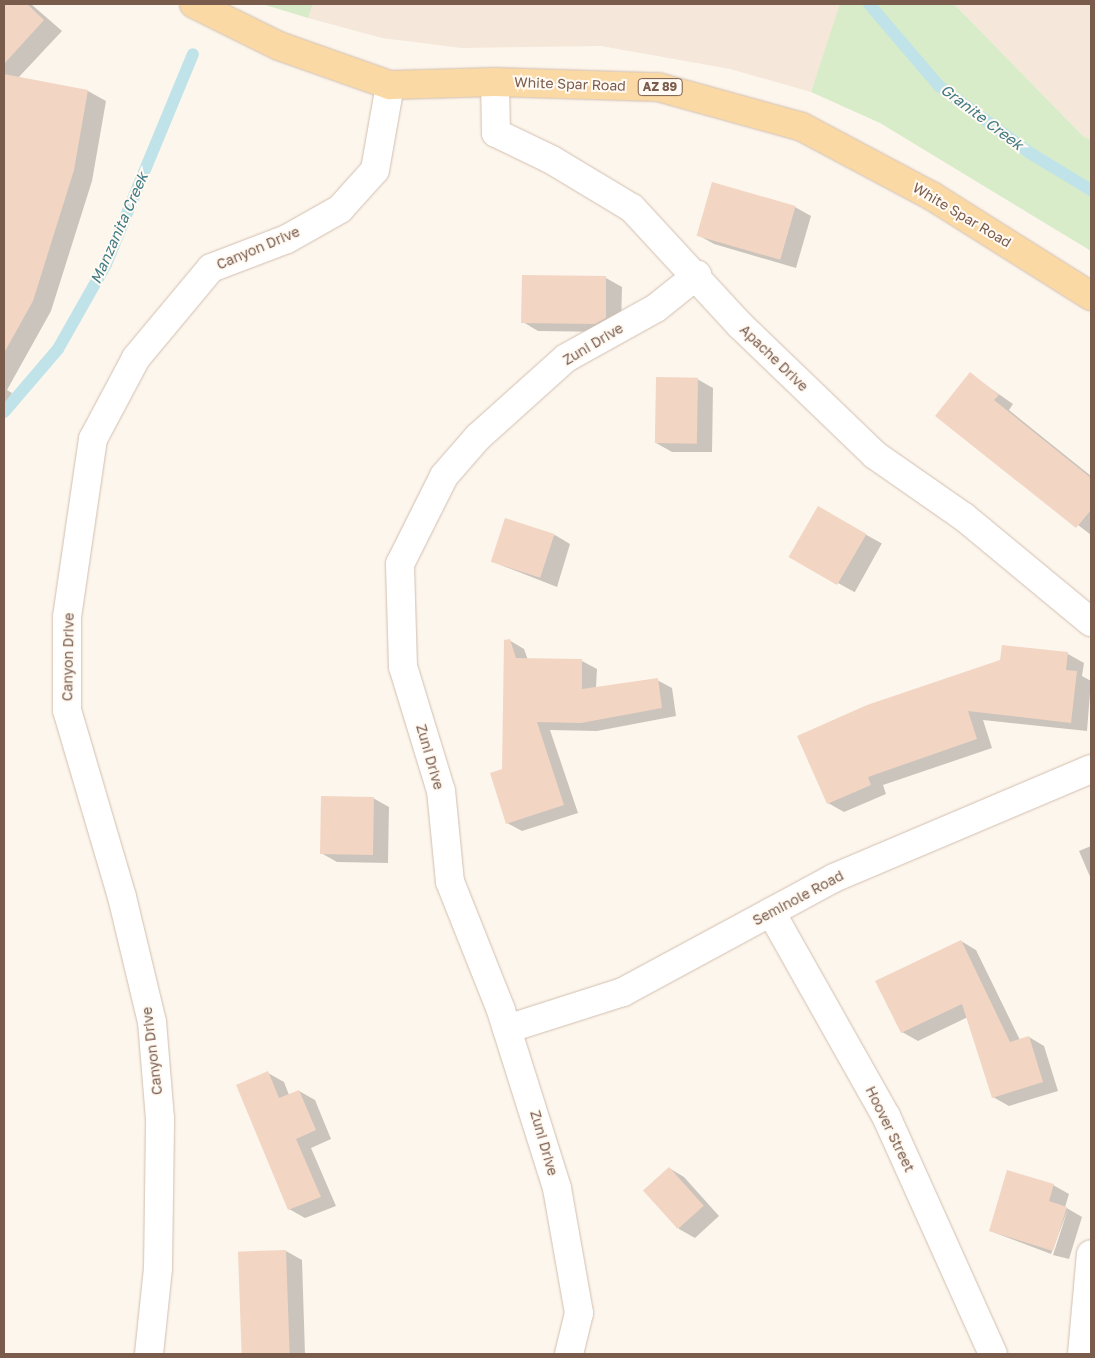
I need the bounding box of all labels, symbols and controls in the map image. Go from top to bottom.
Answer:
street label: White Spar Road [514,74,626,94]
road number: AZ 89 [638,77,682,96]
water label: Granite Creek [937,80,1027,154]
water label: Manzanita Creek [86,170,152,286]
street label: White Spar Road [910,179,1014,251]
street label: Canyon Drive [214,223,302,273]
street label: Zuni Drive [560,320,626,368]
street label: Apache Drive [736,321,812,395]
street label: Canyon Drive [59,613,77,701]
street label: Zuni Drive [413,722,447,792]
street label: Seminole Road [750,867,846,929]
street label: Canyon Drive [138,1006,166,1096]
street label: Hoover Street [862,1083,918,1175]
street label: Zuni Drive [527,1108,561,1178]

